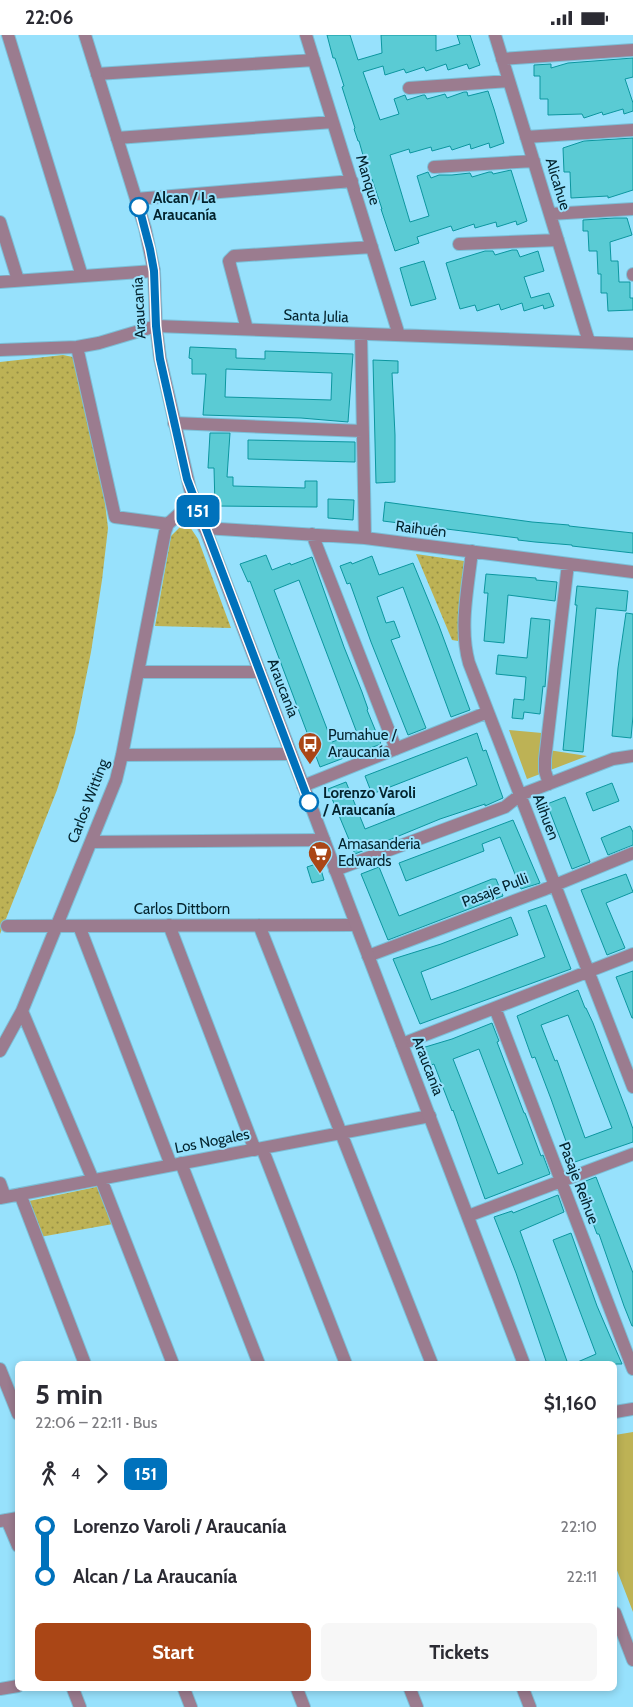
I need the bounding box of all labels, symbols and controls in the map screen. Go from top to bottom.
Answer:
text: 22:06 [25,6,73,29]
street label: Manque [352,153,384,208]
street label: Alicahue [542,156,575,213]
place label: Alcan / La Araucanía [153,189,217,224]
marker: Alcan / La Araucanía [129,197,149,217]
street label: Araucanía [128,276,150,339]
street label: Santa Julia [283,306,350,326]
line badge: 151 [169,495,227,527]
text: 151 [187,500,209,522]
street label: Raihuén [394,517,448,541]
street label: Araucanía [264,656,303,721]
place label: Pumahue / Araucanía [328,726,398,761]
bus stop icon: Pumahue / Araucanía [297,731,323,765]
street label: Carlos Witting [64,756,113,846]
place label: Lorenzo Varoli / Araucanía [322,784,416,819]
street label: Alihuen [529,791,563,843]
marker: Lorenzo Varoli / Araucanía [299,792,319,812]
place label: Amasanderia Edwards [338,835,421,870]
supermarket icon: Amasanderia Edwards [307,840,333,874]
street label: Pasaje Pulli [459,869,531,911]
street label: Carlos Dittborn [134,900,230,918]
street label: Araucanía [409,1034,448,1099]
street label: Los Nogales [173,1125,251,1157]
street label: Pasaje Reihue [555,1139,603,1227]
text: 5 min [35,1377,103,1411]
text: $1,160 [544,1392,597,1415]
text: 22:06 – 22:11 · Bus [35,1413,157,1432]
icon: walk [35,1460,63,1488]
icon: forward [88,1460,116,1488]
text: 151 [134,1463,157,1485]
text: 4 [71,1464,80,1483]
text: Lorenzo Varoli / Araucanía [73,1515,286,1538]
text: 22:10 [561,1517,597,1536]
text: Alcan / La Araucanía [73,1565,237,1588]
text: 22:11 [566,1567,597,1586]
button: Start [35,1623,311,1681]
button: Tickets [321,1623,597,1681]

